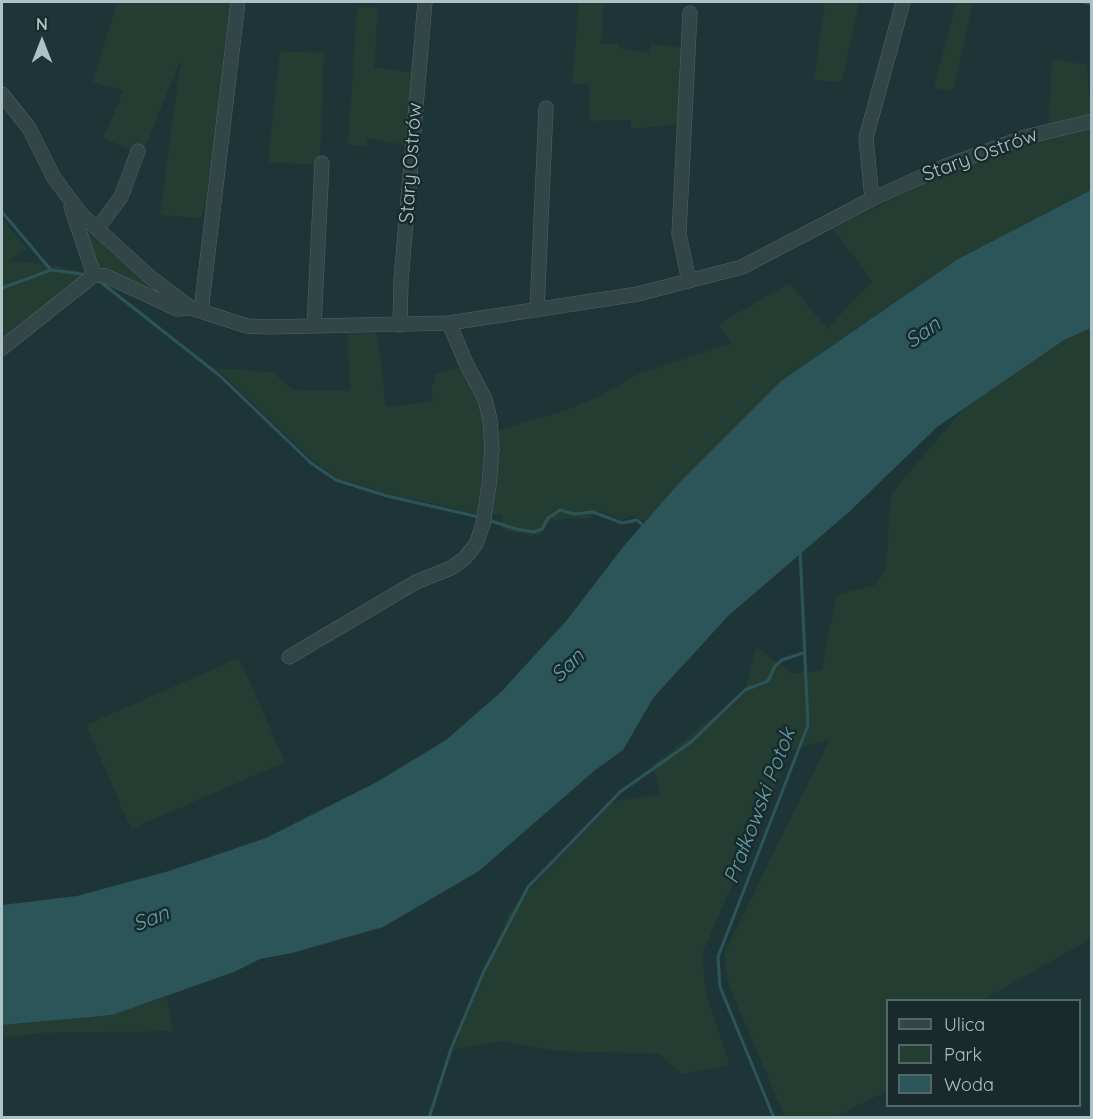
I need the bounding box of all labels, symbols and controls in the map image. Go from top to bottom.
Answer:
north arrow [12,12,72,72]
text: N [36,14,48,34]
street label: Stary Ostrów [395,102,427,224]
street label: Stary Ostrów [919,123,1041,187]
water label: San [901,312,945,354]
water label: San [546,644,590,688]
water label: Prałkowski Potok [719,725,801,887]
water label: San [129,901,173,937]
legend [886,999,1081,1107]
text: Ulica [944,1013,985,1036]
text: Park [944,1043,982,1066]
text: Woda [944,1073,994,1096]

